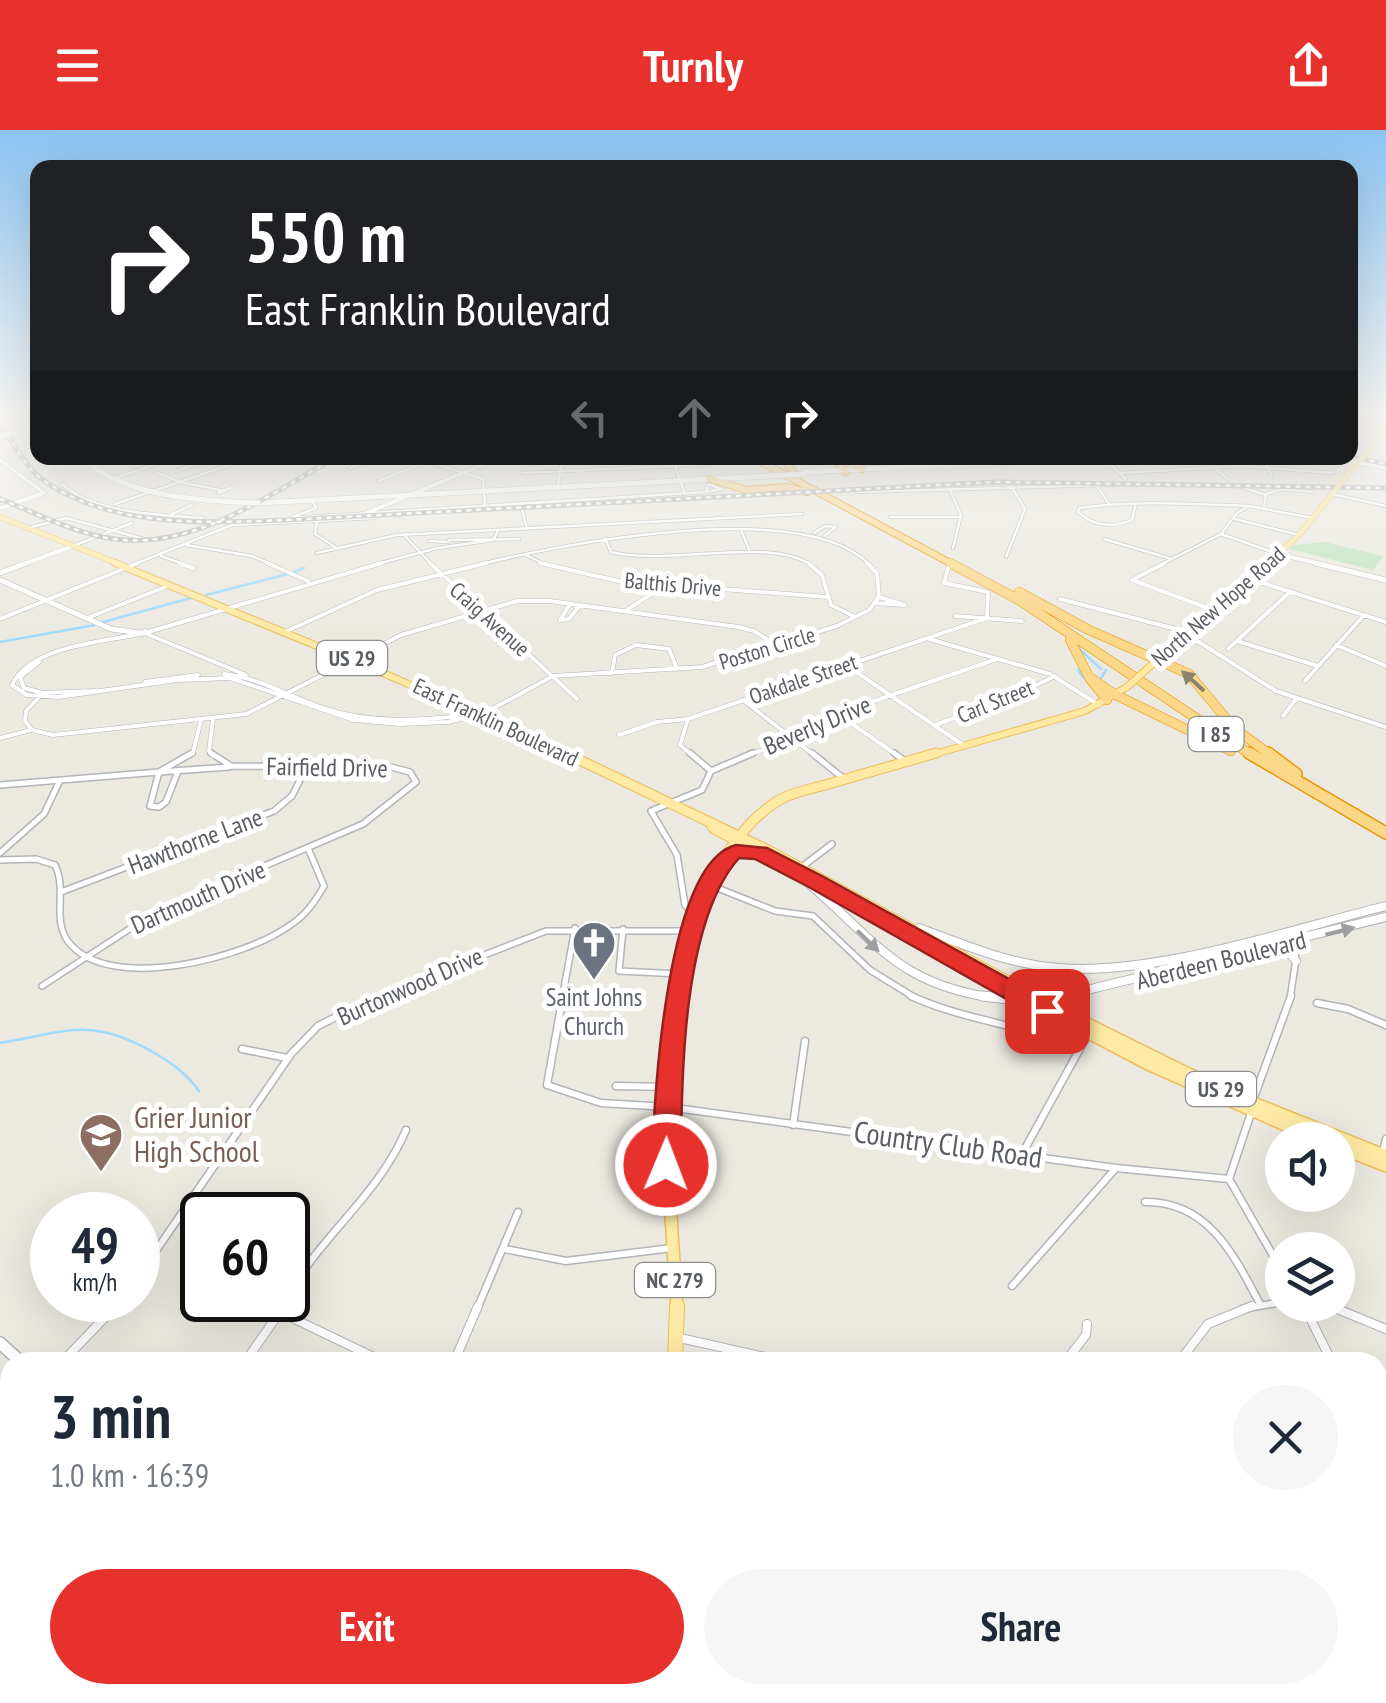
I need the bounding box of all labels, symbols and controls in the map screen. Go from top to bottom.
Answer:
text: Turnly [643,36,743,94]
icon: menu [50,38,105,93]
icon: share [1281,38,1336,93]
text: 550 m [245,191,406,281]
icon: right [80,200,210,330]
text: East Franklin Boulevard [245,279,611,337]
icon: left [562,390,617,445]
icon: ahead [667,390,722,445]
icon: right [772,390,827,445]
street label: North New Hope Road [1145,540,1291,672]
street label: Balthis Drive [624,566,722,602]
street label: Craig Avenue [444,576,536,662]
street label: Poston Circle [716,620,818,676]
road number: US 29 [317,641,387,675]
street label: Oakdale Street [745,648,861,710]
one-way arrow [1182,669,1206,692]
street label: East Franklin Boulevard [409,672,583,772]
street label: Carl Street [953,673,1037,729]
street label: Beverly Drive [758,688,876,762]
road number: I 85 [1188,717,1244,751]
street label: Fairfield Drive [266,750,388,784]
street label: Hawthorne Lane [123,801,267,881]
street label: Dartmouth Drive [126,853,270,941]
church icon: Saint Johns Church [571,920,617,981]
street label: Aberdeen Boulevard [1133,923,1309,997]
one-way arrow [1325,923,1356,939]
one-way arrow [856,929,880,952]
street label: Burtonwood Drive [332,940,488,1032]
pin [1005,969,1090,1054]
place label: Saint Johns Church [546,981,642,1042]
icon: arrive [1020,984,1075,1039]
road number: US 29 [1186,1072,1256,1106]
place label: Grier Junior High School [134,1097,259,1170]
street label: Country Club Road [852,1111,1045,1176]
school or university icon: Grier Junior High School [78,1112,124,1173]
position arrow [614,1113,718,1217]
map controls [1265,1122,1355,1322]
button: sound [1265,1122,1355,1212]
speed limit sign: 60 [180,1192,310,1322]
text: 49 [71,1212,119,1277]
button: layers [1265,1232,1355,1322]
road number: NC 279 [635,1263,715,1297]
text: km/h [73,1266,117,1298]
text: 3 min [50,1377,171,1455]
button: close [1233,1385,1338,1490]
text: 1.0 km · 16:39 [50,1454,209,1496]
button: Exit [50,1569,684,1684]
button: Share [704,1569,1338,1684]

